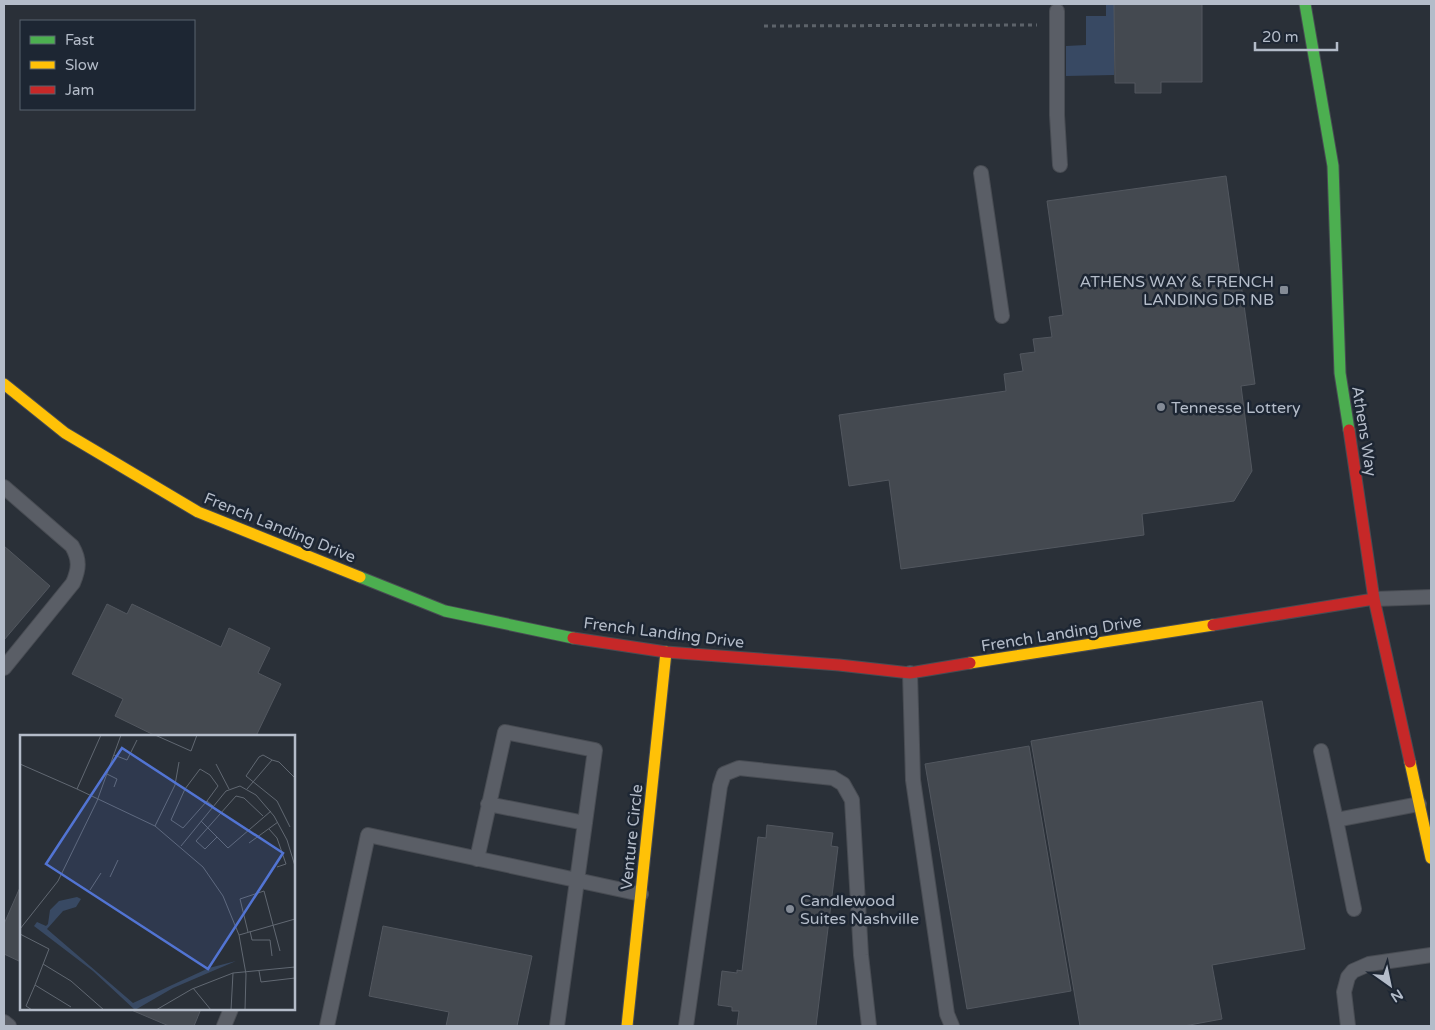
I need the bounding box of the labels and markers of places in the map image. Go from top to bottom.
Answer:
place label: ATHENS WAY & FRENCH LANDING DR NB [1079,272,1274,310]
marker: ATHENS WAY & FRENCH LANDING DR NB [1278,284,1290,296]
place label: Tennesse Lottery [1171,398,1301,418]
marker: Tennesse Lottery [1155,401,1167,413]
place label: Candlewood Suites Nashville [800,891,919,929]
marker: Candlewood Suites Nashville [784,903,796,915]

